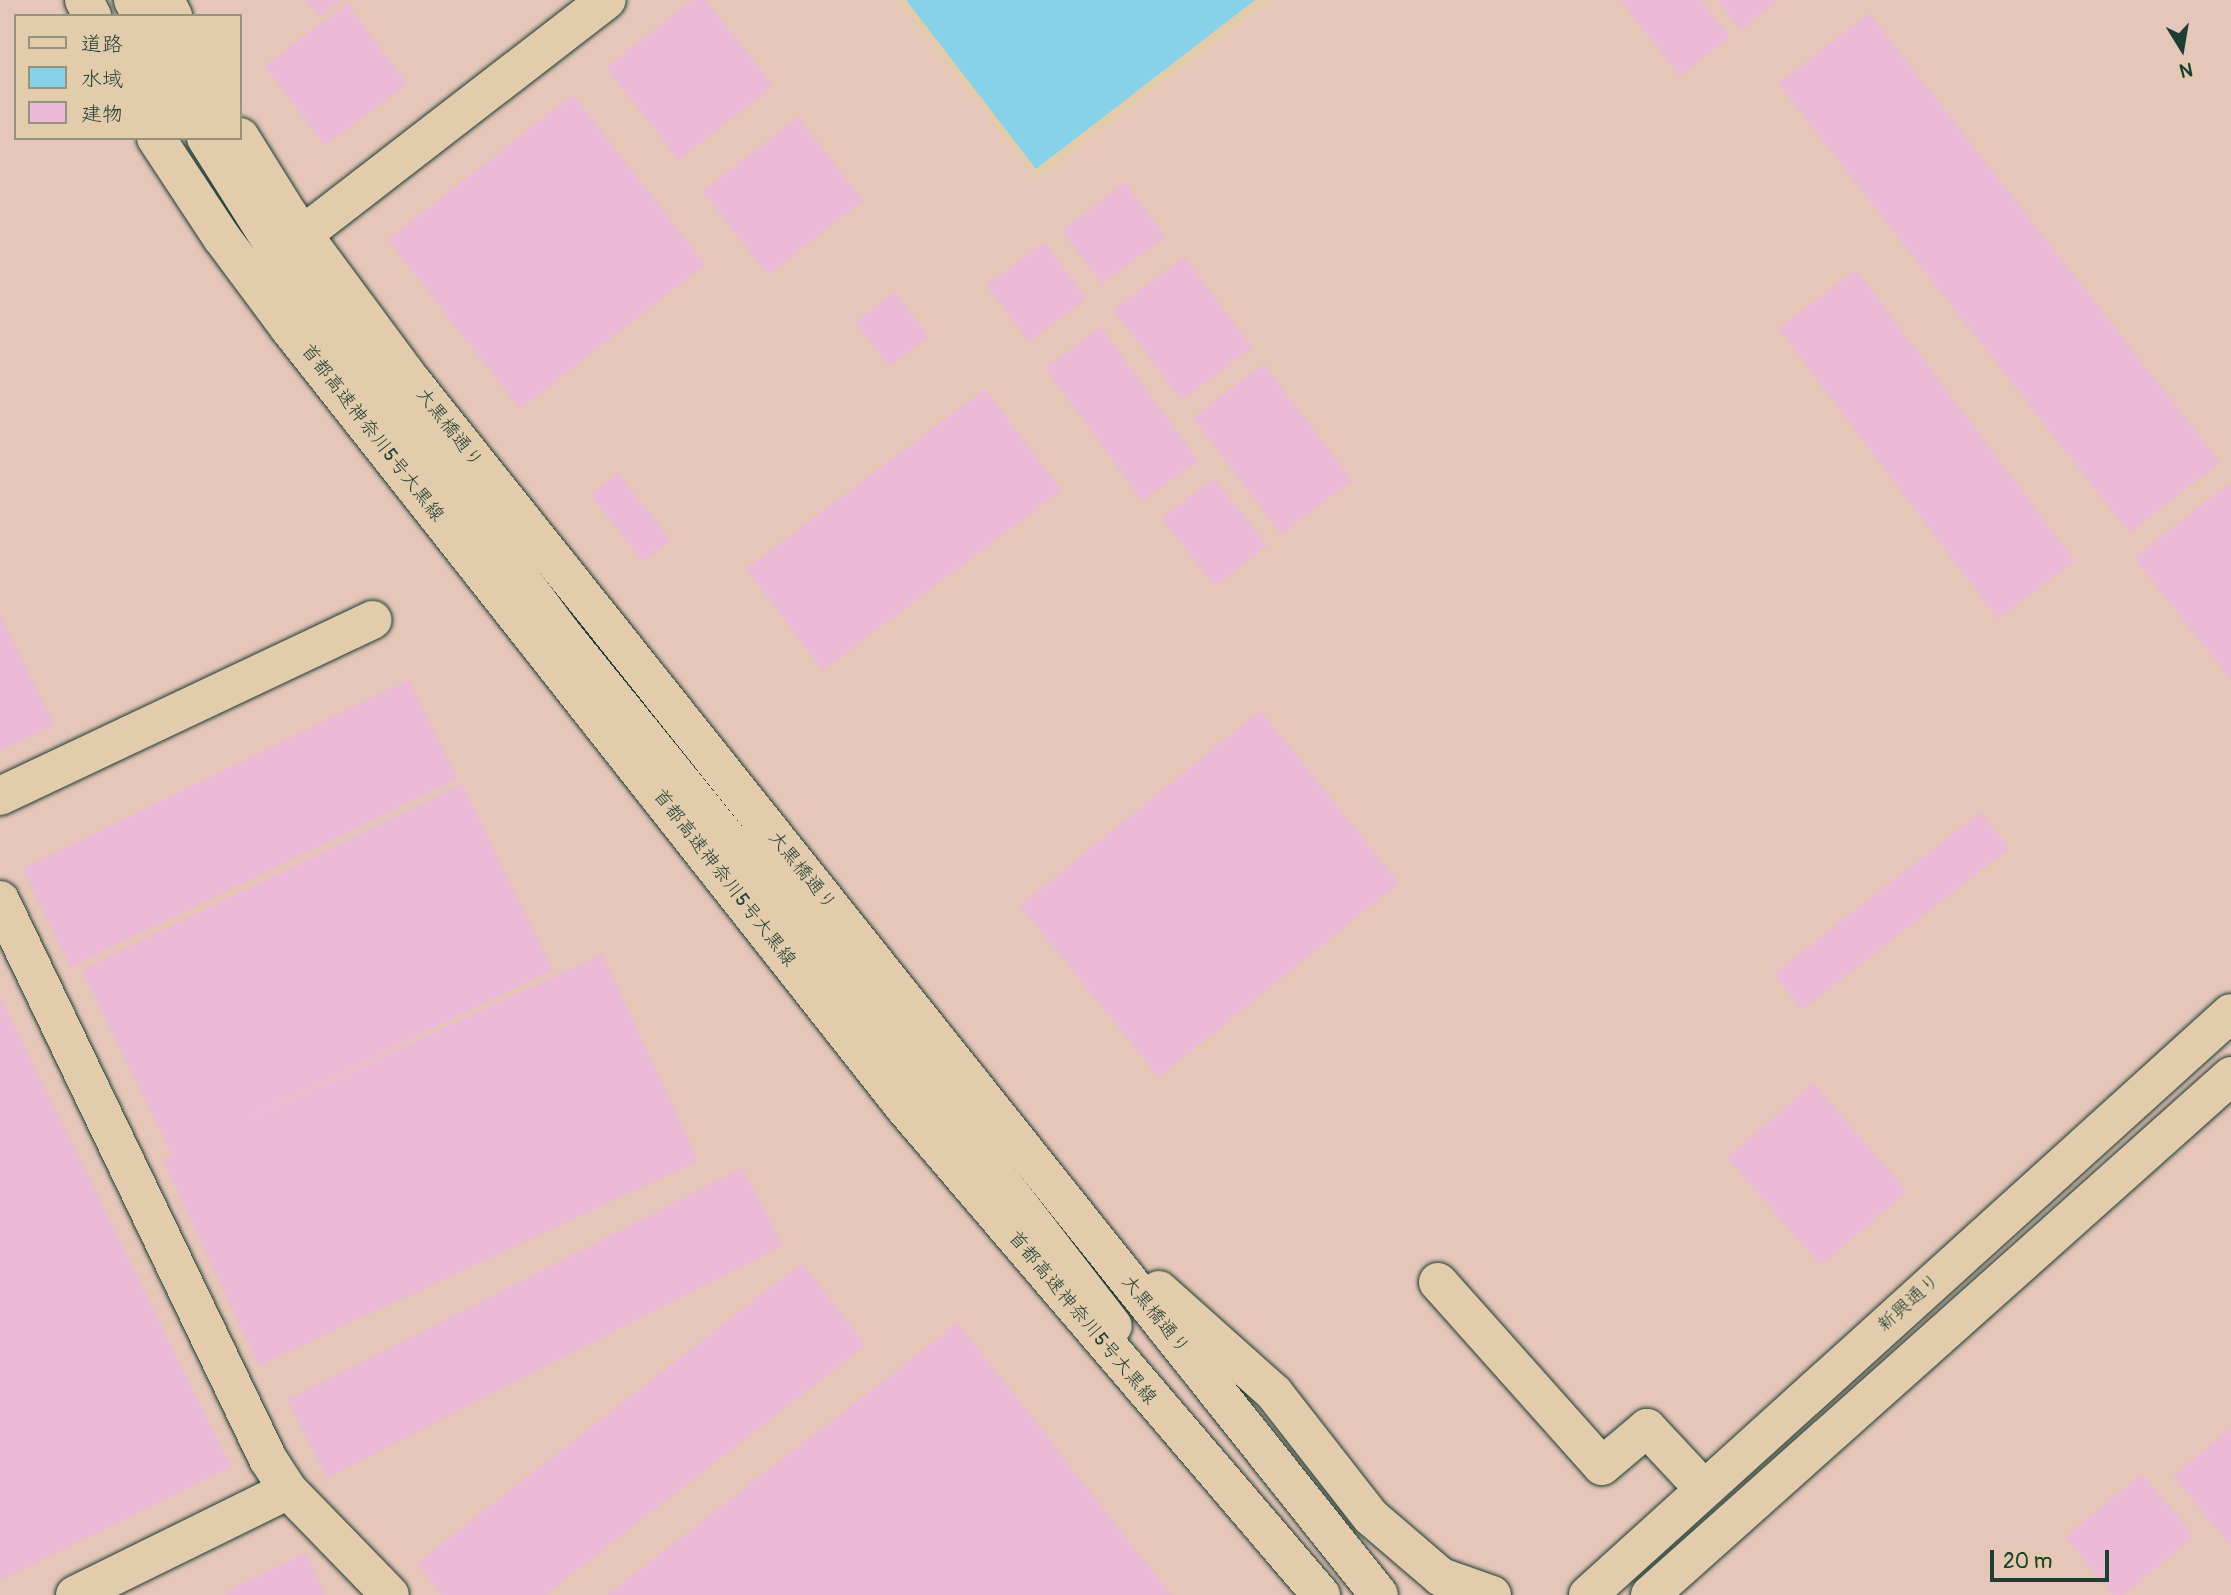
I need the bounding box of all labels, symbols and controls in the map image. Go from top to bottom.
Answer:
legend [14,14,242,140]
north arrow [2147,14,2217,84]
text: 道路 [81,31,123,58]
text: N [2177,57,2195,83]
text: 水域 [81,66,123,93]
text: 建物 [81,101,123,128]
street label: 首都高速神奈川5号大黒線 [296,340,448,526]
street label: 大黒橋通り [411,384,487,472]
street label: 首都高速神奈川5号大黒線 [648,785,800,971]
street label: 大黒橋通り [763,827,841,915]
street label: 首都高速神奈川5号大黒線 [1003,1227,1161,1409]
street label: 新興通り [1873,1269,1945,1337]
street label: 大黒橋通り [1116,1271,1194,1359]
scale bar [1993,1536,2112,1580]
text: 20 m [2003,1548,2052,1575]

